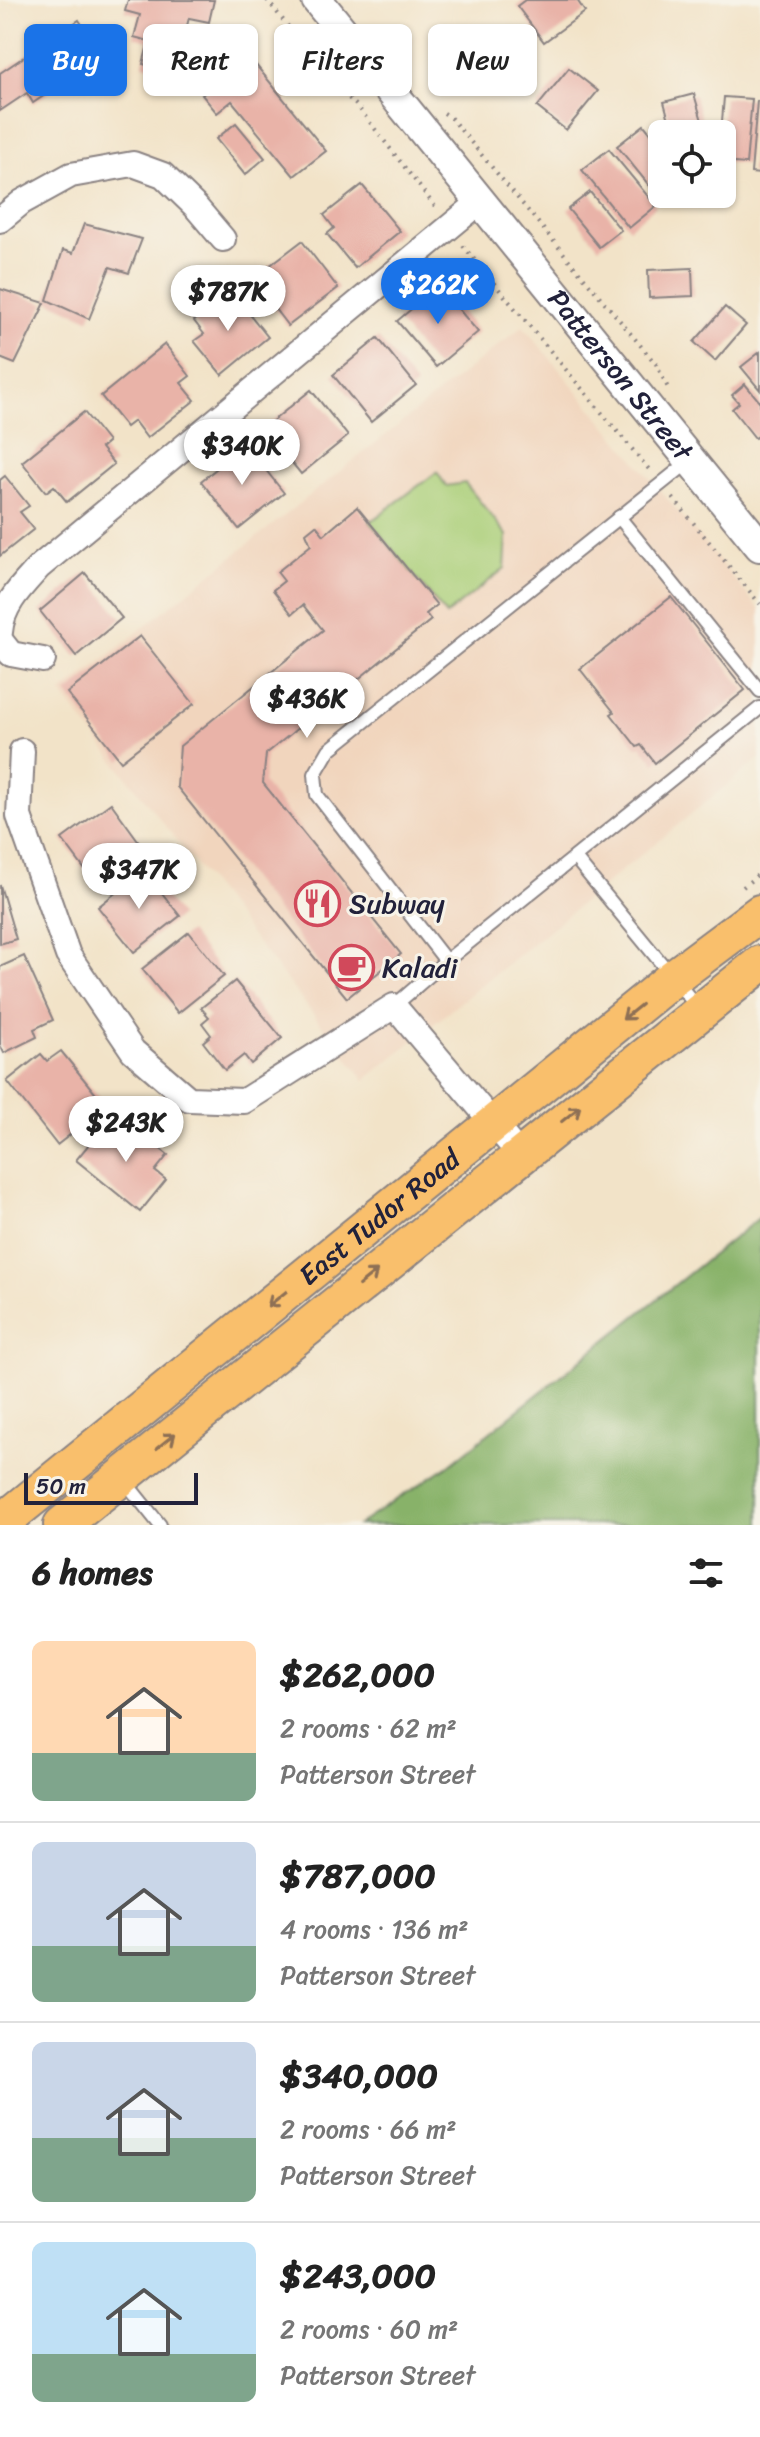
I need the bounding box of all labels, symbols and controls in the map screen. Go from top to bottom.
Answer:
chip: Buy [24,24,127,96]
chip: Rent [143,24,258,96]
chip: Filters [274,24,412,96]
chip: New [428,24,537,96]
map controls [648,120,736,208]
button: locate [648,120,736,208]
pin: $262K [382,258,494,326]
text: $262K [399,261,477,307]
pin: $787K [172,265,284,333]
text: $787K [189,268,267,314]
street label: Patterson Street [535,277,707,473]
pin: $340K [186,419,298,487]
text: $340K [202,422,282,468]
pin: $436K [251,672,363,740]
text: $436K [268,675,346,721]
pin: $347K [83,843,195,911]
text: $347K [100,846,178,892]
restaurant icon: Subway [294,879,342,927]
place label: Subway [349,879,445,928]
cafe icon: Kaladi [327,943,375,991]
place label: Kaladi [382,943,459,992]
one-way arrow [622,1003,643,1020]
pin: $243K [70,1096,182,1164]
text: $243K [87,1099,165,1145]
one-way arrow [560,1106,581,1123]
street label: East Tudor Road [287,1134,473,1298]
one-way arrow [358,1269,379,1287]
one-way arrow [267,1290,288,1308]
one-way arrow [155,1432,176,1449]
text: 50 m [36,1467,86,1506]
scale bar [24,1469,198,1505]
text: 6 homes [32,1543,153,1603]
icon: filters [684,1551,728,1595]
text: $262,000 [280,1645,435,1705]
icon: home [96,1673,192,1769]
text: 2 rooms · 62 m² [280,1705,457,1751]
text: Patterson Street [280,1751,476,1797]
text: $787,000 [280,1846,436,1906]
icon: home [96,1874,192,1970]
text: 4 rooms · 136 m² [280,1906,468,1952]
text: Patterson Street [280,1952,476,1998]
text: $340,000 [280,2046,438,2106]
icon: home [96,2074,192,2170]
text: 2 rooms · 66 m² [280,2106,456,2152]
text: Patterson Street [280,2152,476,2198]
text: $243,000 [280,2246,436,2306]
icon: home [96,2274,192,2370]
text: 2 rooms · 60 m² [280,2306,458,2352]
text: Patterson Street [280,2352,476,2398]

